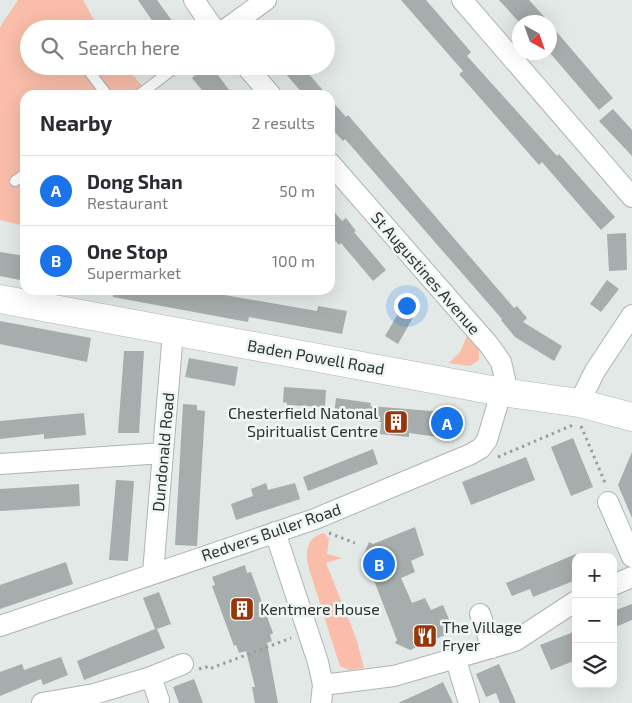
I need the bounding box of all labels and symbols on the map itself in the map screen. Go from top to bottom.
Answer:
north arrow [512,15,557,60]
street label: St Augustines Avenue [368,207,485,338]
your location [394,293,420,319]
street label: Baden Powell Road [246,335,386,378]
street label: Dundonald Road [148,391,177,512]
place label: Chesterfield Natonal Spiritualist Centre [228,403,378,440]
pin: A [431,404,463,442]
building icon: Chesterfield Natonal Spiritualist Centre [383,409,409,435]
street label: Redvers Buller Road [199,499,343,564]
pin: B [363,545,395,583]
building icon: Kentmere House [229,596,255,622]
place label: Kentmere House [260,599,380,618]
place label: The Village Fryer [442,617,522,654]
restaurant icon: The Village Fryer [412,623,438,649]

